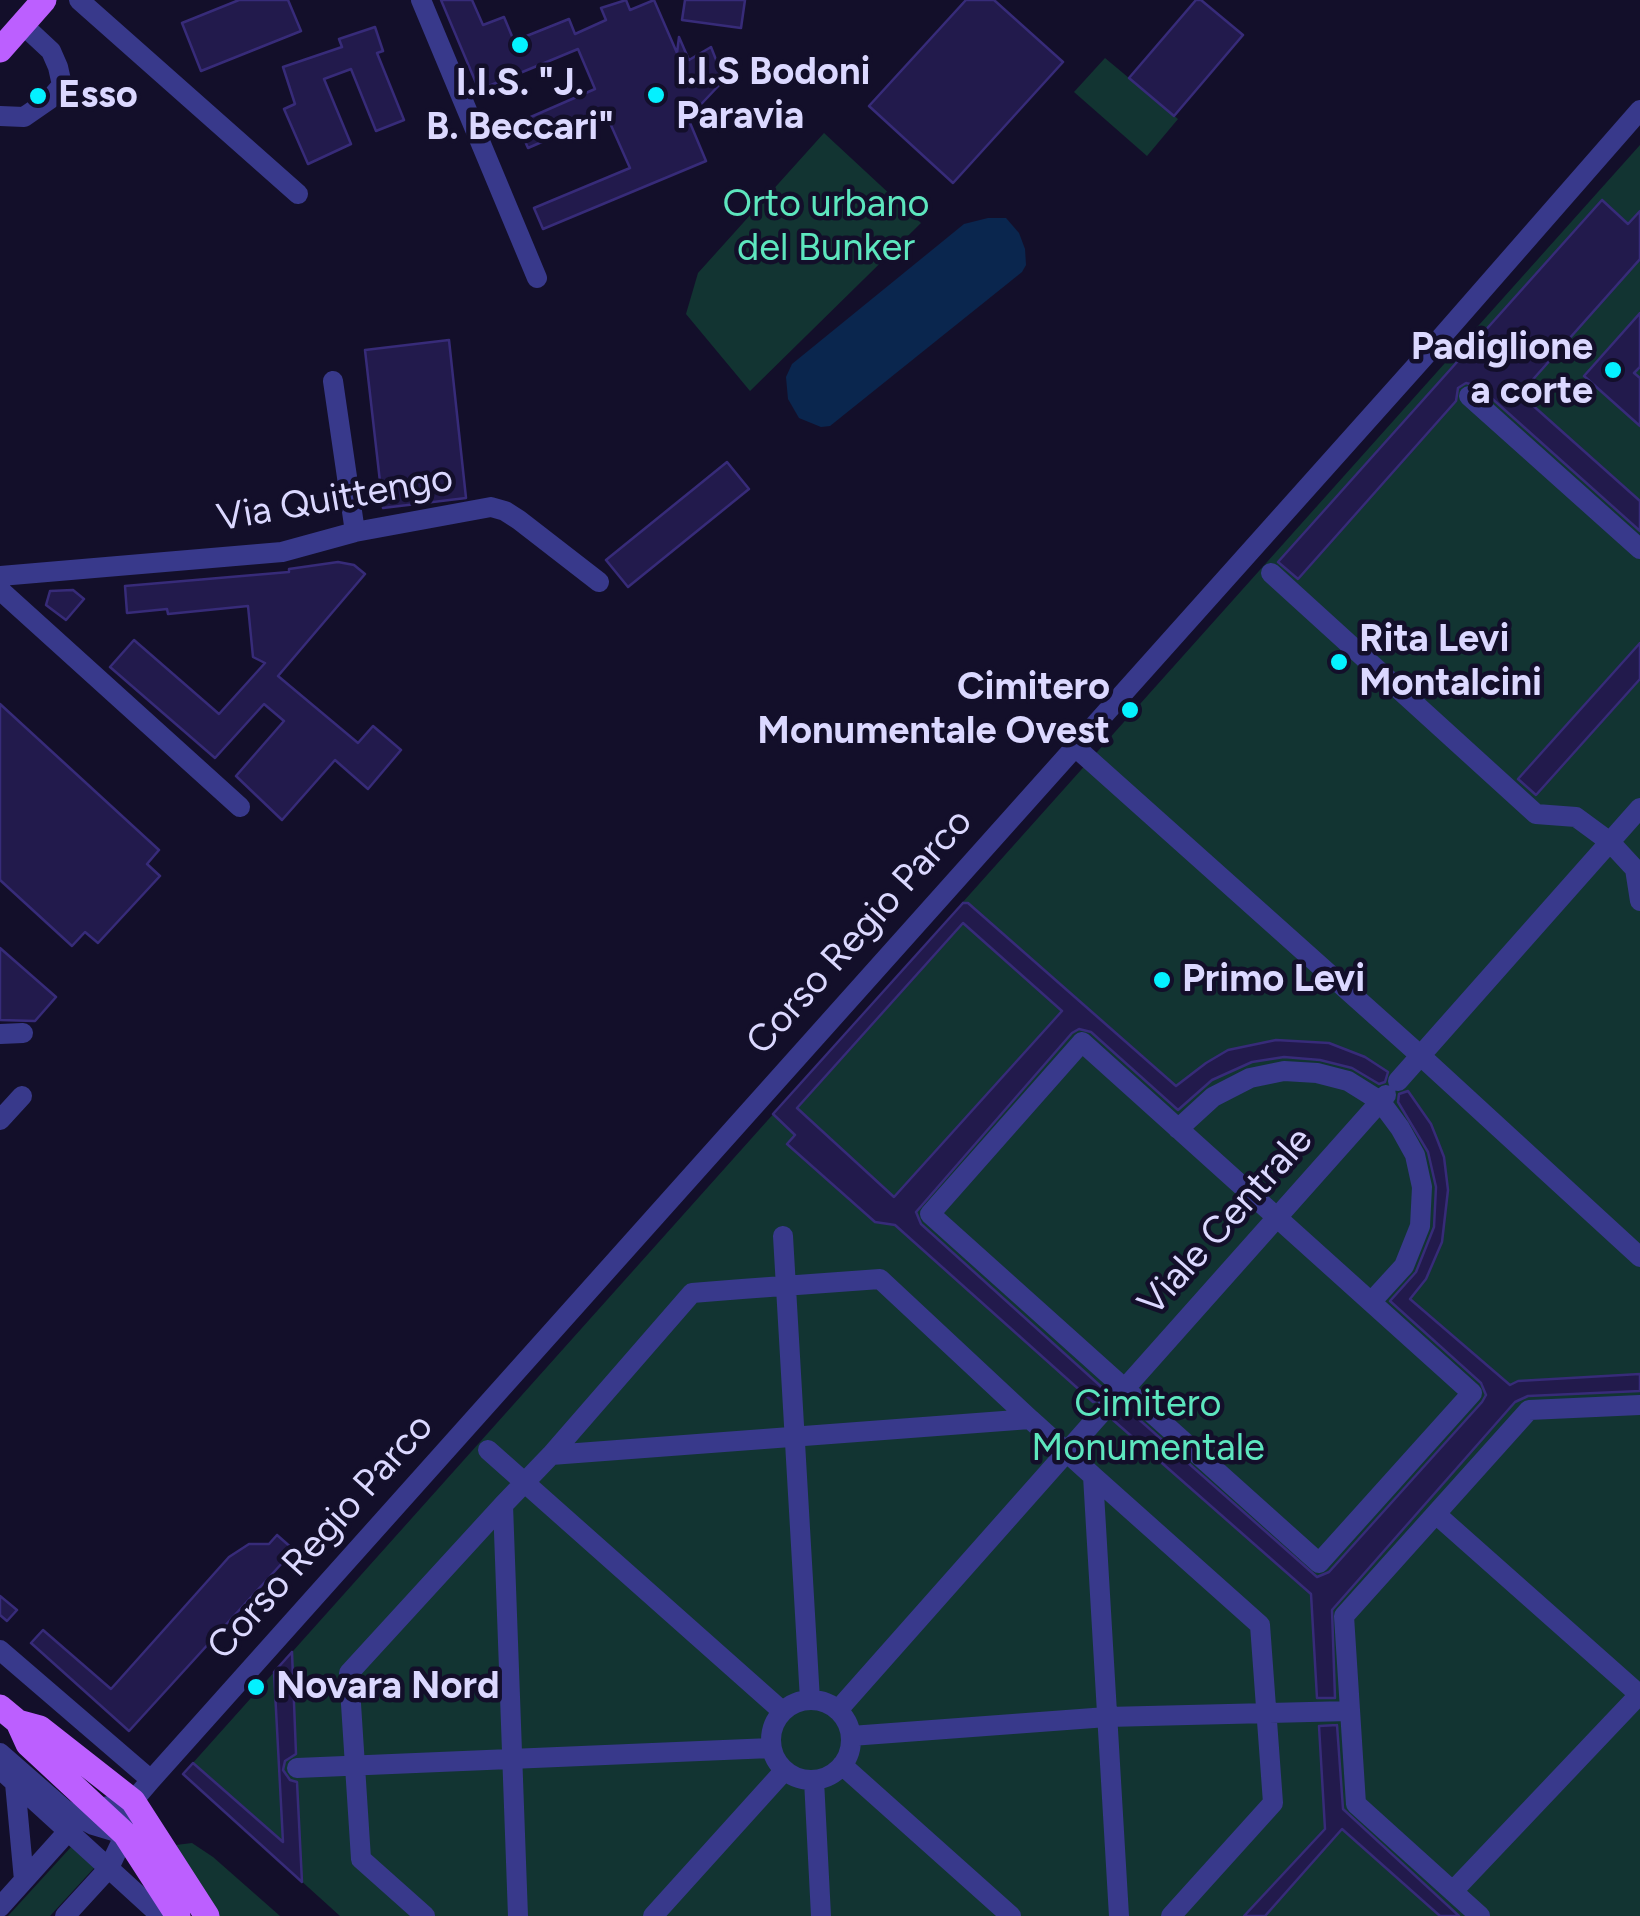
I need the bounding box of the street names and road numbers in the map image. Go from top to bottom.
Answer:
street label: Via Quittengo [214,456,456,542]
street label: Corso Regio Parco [738,800,982,1064]
street label: Viale Centrale [1129,1118,1323,1326]
street label: Corso Regio Parco [199,1405,443,1669]

